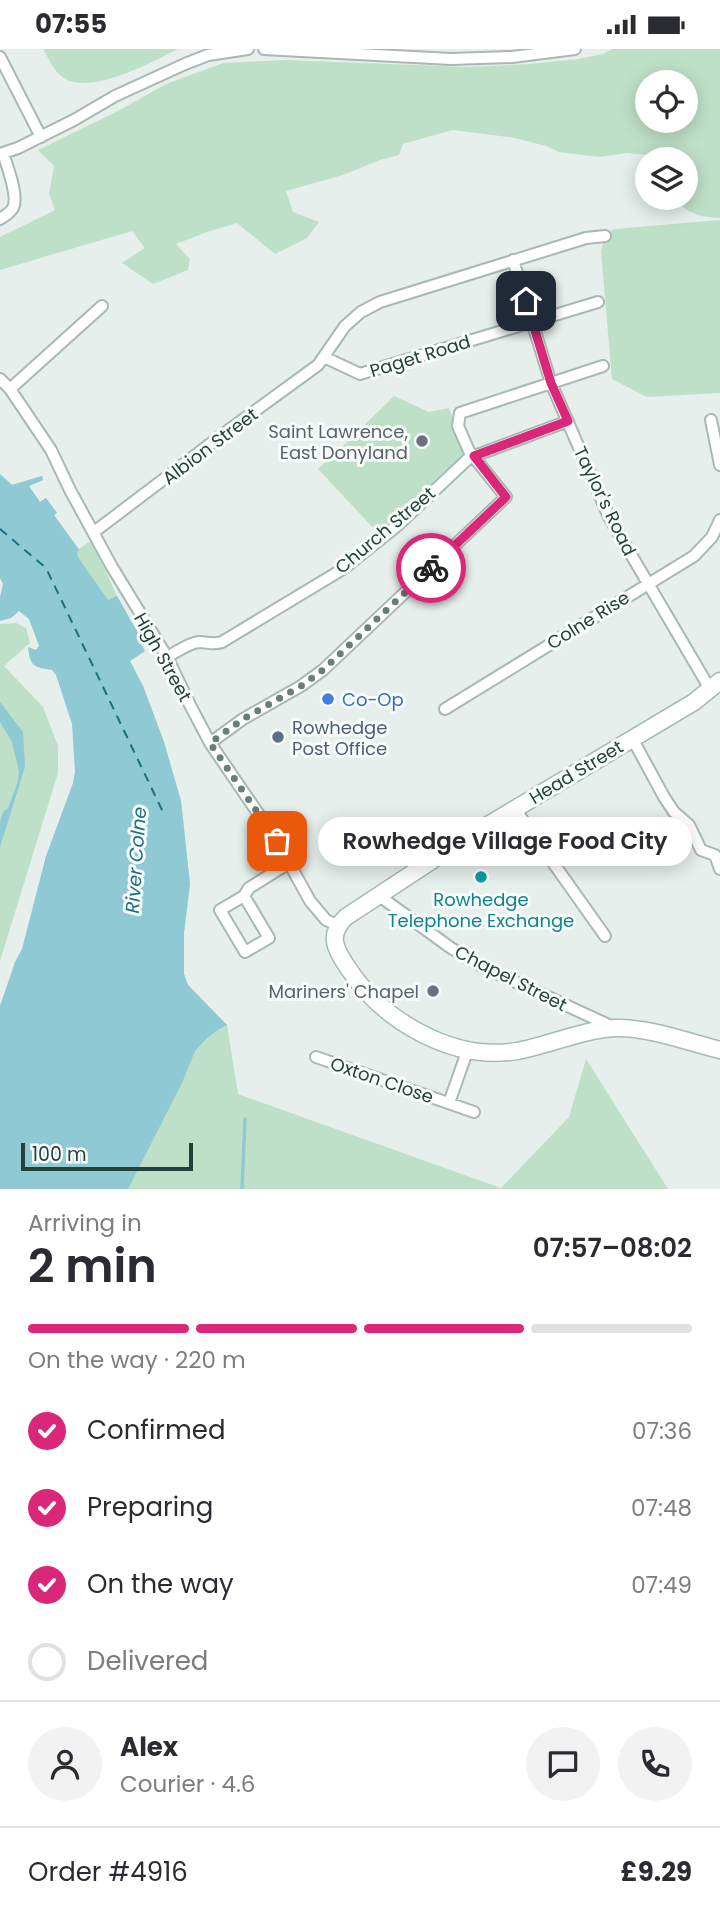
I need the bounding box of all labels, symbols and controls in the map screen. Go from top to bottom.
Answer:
text: 07:55 [35,6,107,42]
map controls [635,70,698,210]
button: locate [635,70,698,133]
button: layers [635,147,698,210]
pin [496,271,556,331]
icon: home [507,282,545,320]
street label: Paget Road [367,329,473,383]
street label: Albion Street [157,402,263,490]
place label: Saint Lawrence, East Donyland [268,419,408,465]
marker: Saint Lawrence, East Donyland [414,433,430,449]
street label: Taylor's Road [568,442,642,560]
street label: Church Street [330,481,440,579]
courier [396,533,466,603]
icon: bike [412,549,450,587]
street label: Colne Rise [542,585,634,655]
street label: High Street [128,608,198,706]
place label: Co-Op [342,687,404,712]
marker: Co-Op [320,691,336,707]
place label: Rowhedge Post Office [292,715,387,761]
marker: Rowhedge Post Office [270,729,286,745]
street label: Head Street [524,734,628,810]
water label: River Colne [119,806,153,914]
pin [247,811,307,871]
callout: Rowhedge Village Food City [319,817,694,865]
icon: bag [258,822,296,860]
text: Rowhedge Village Food City [343,825,667,857]
marker: Rowhedge Telephone Exchange [473,869,489,885]
place label: Rowhedge Telephone Exchange [388,887,574,933]
street label: Chapel Street [451,939,571,1017]
place label: Mariners' Chapel [268,979,419,1004]
marker: Mariners' Chapel [425,983,441,999]
street label: Oxton Close [327,1051,437,1109]
scale bar [21,1140,192,1172]
text: 100 m [32,1141,87,1168]
text: Arriving in [28,1207,142,1239]
text: 07:57–08:02 [533,1230,692,1266]
text: 2 min [28,1234,157,1298]
text: On the way · 220 m [28,1344,246,1376]
icon: check [28,1412,66,1450]
text: Confirmed [87,1412,225,1448]
text: 07:36 [632,1415,692,1447]
icon: check [28,1489,66,1527]
text: Preparing [87,1489,213,1525]
text: 07:48 [631,1492,692,1524]
icon: check [28,1566,66,1604]
text: On the way [87,1566,234,1602]
text: 07:49 [631,1569,692,1601]
text: Delivered [87,1643,208,1679]
button: person [28,1727,102,1801]
button: chat [526,1727,600,1801]
button: phone [618,1727,692,1801]
text: Alex [120,1729,178,1765]
text: Courier · 4.6 [120,1768,255,1800]
text: Order #4916 [28,1854,188,1890]
text: £9.29 [621,1854,692,1890]

